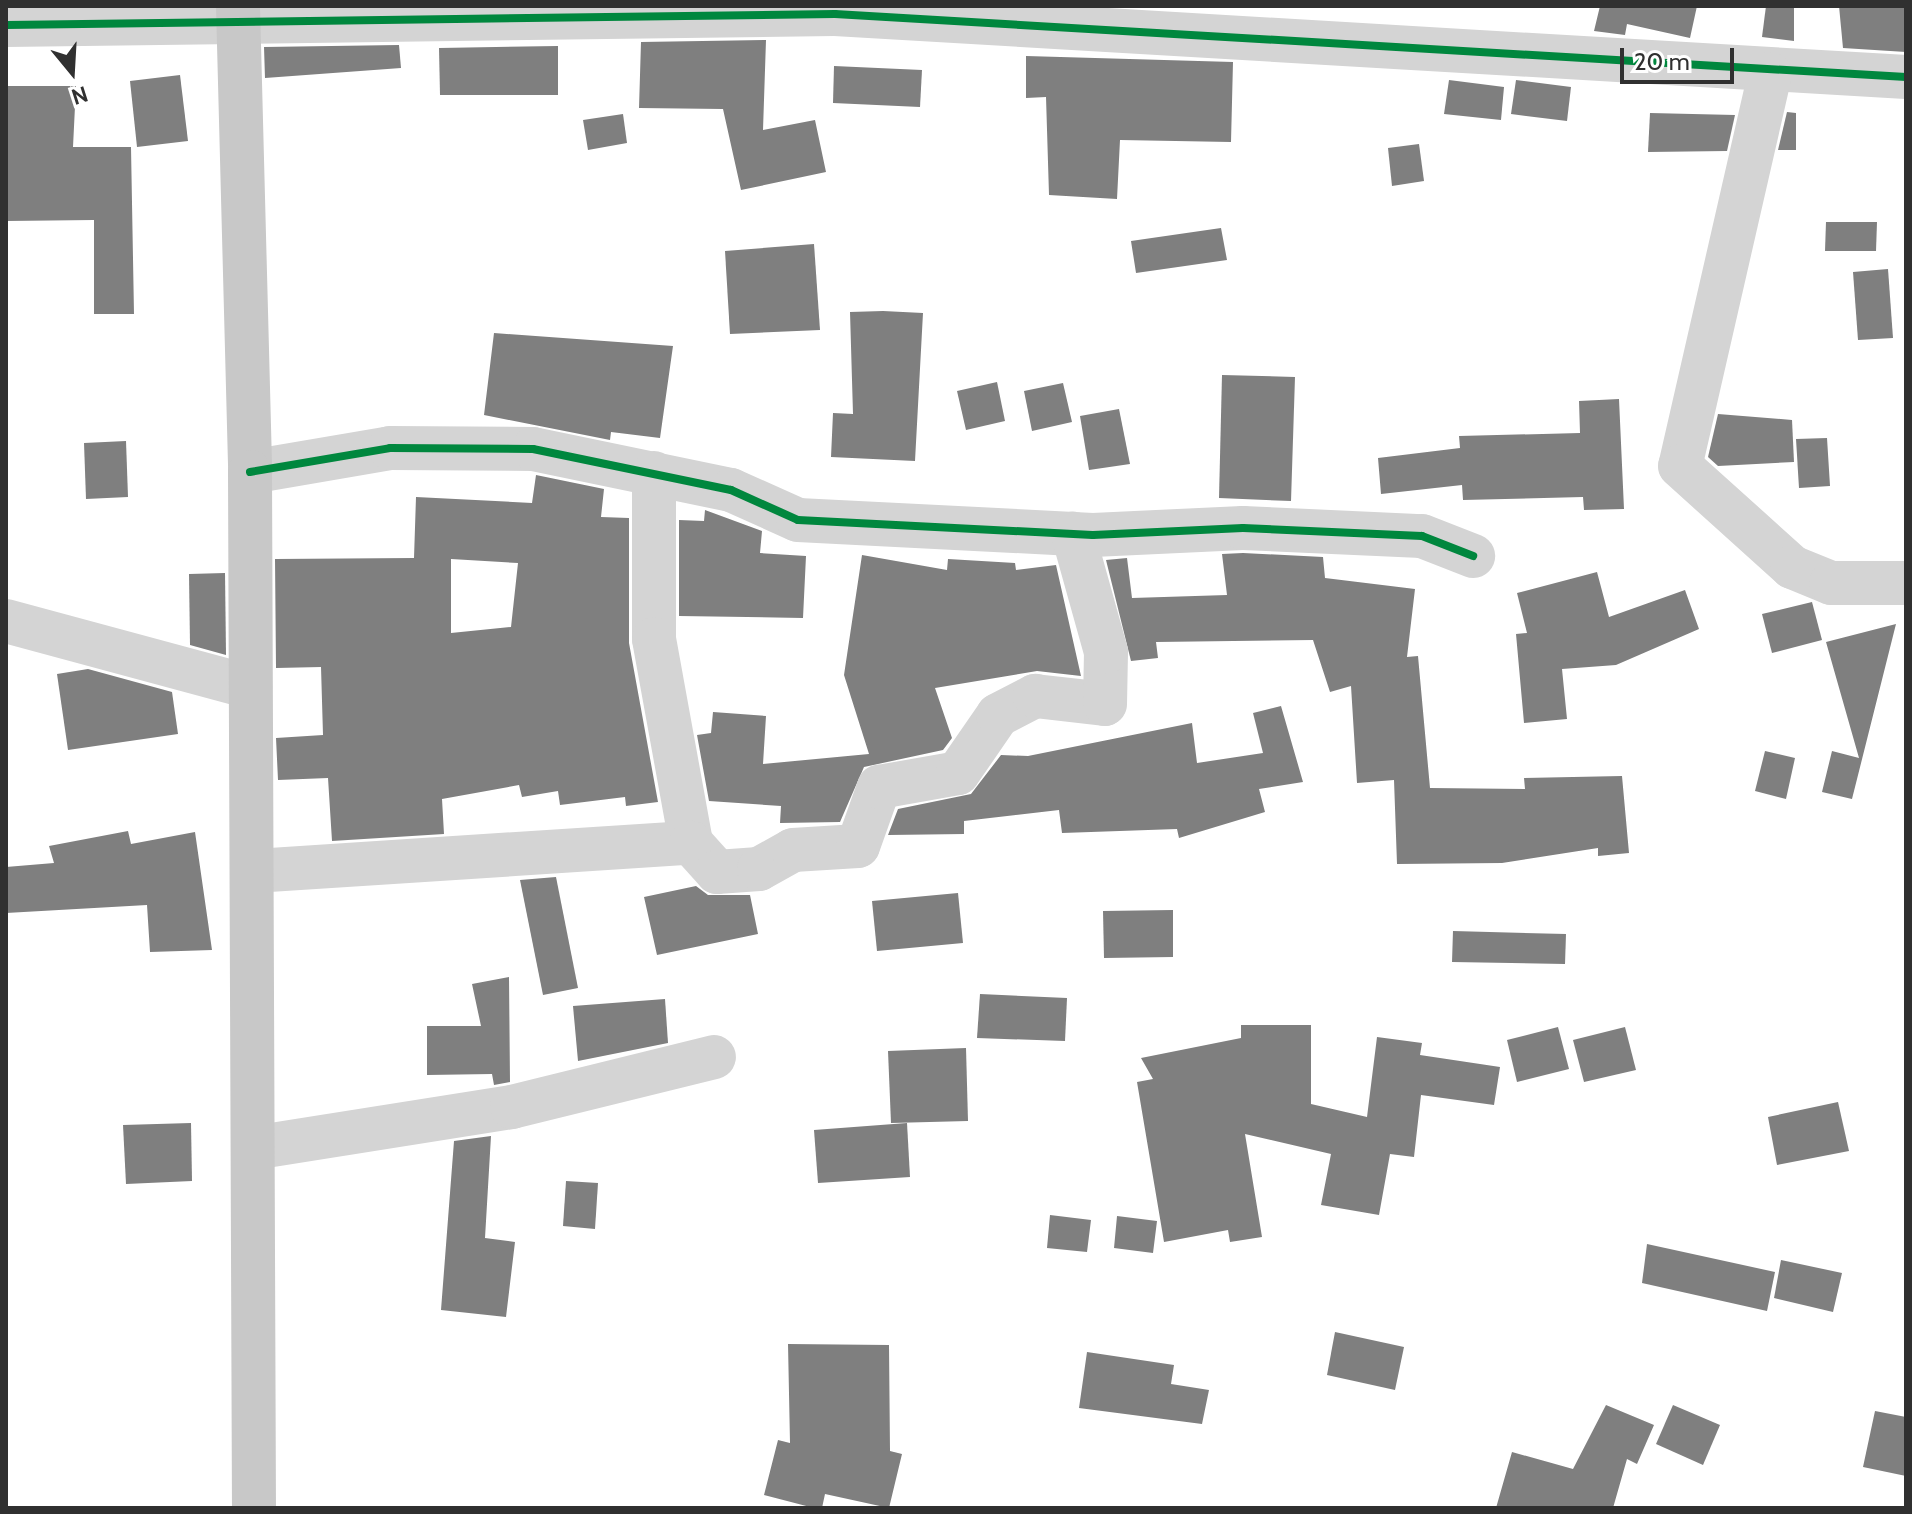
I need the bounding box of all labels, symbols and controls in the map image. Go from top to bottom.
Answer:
north arrow [32,32,112,112]
scale bar [1624,32,1738,82]
text: 20 m [1634,47,1690,76]
text: N [68,80,91,111]

